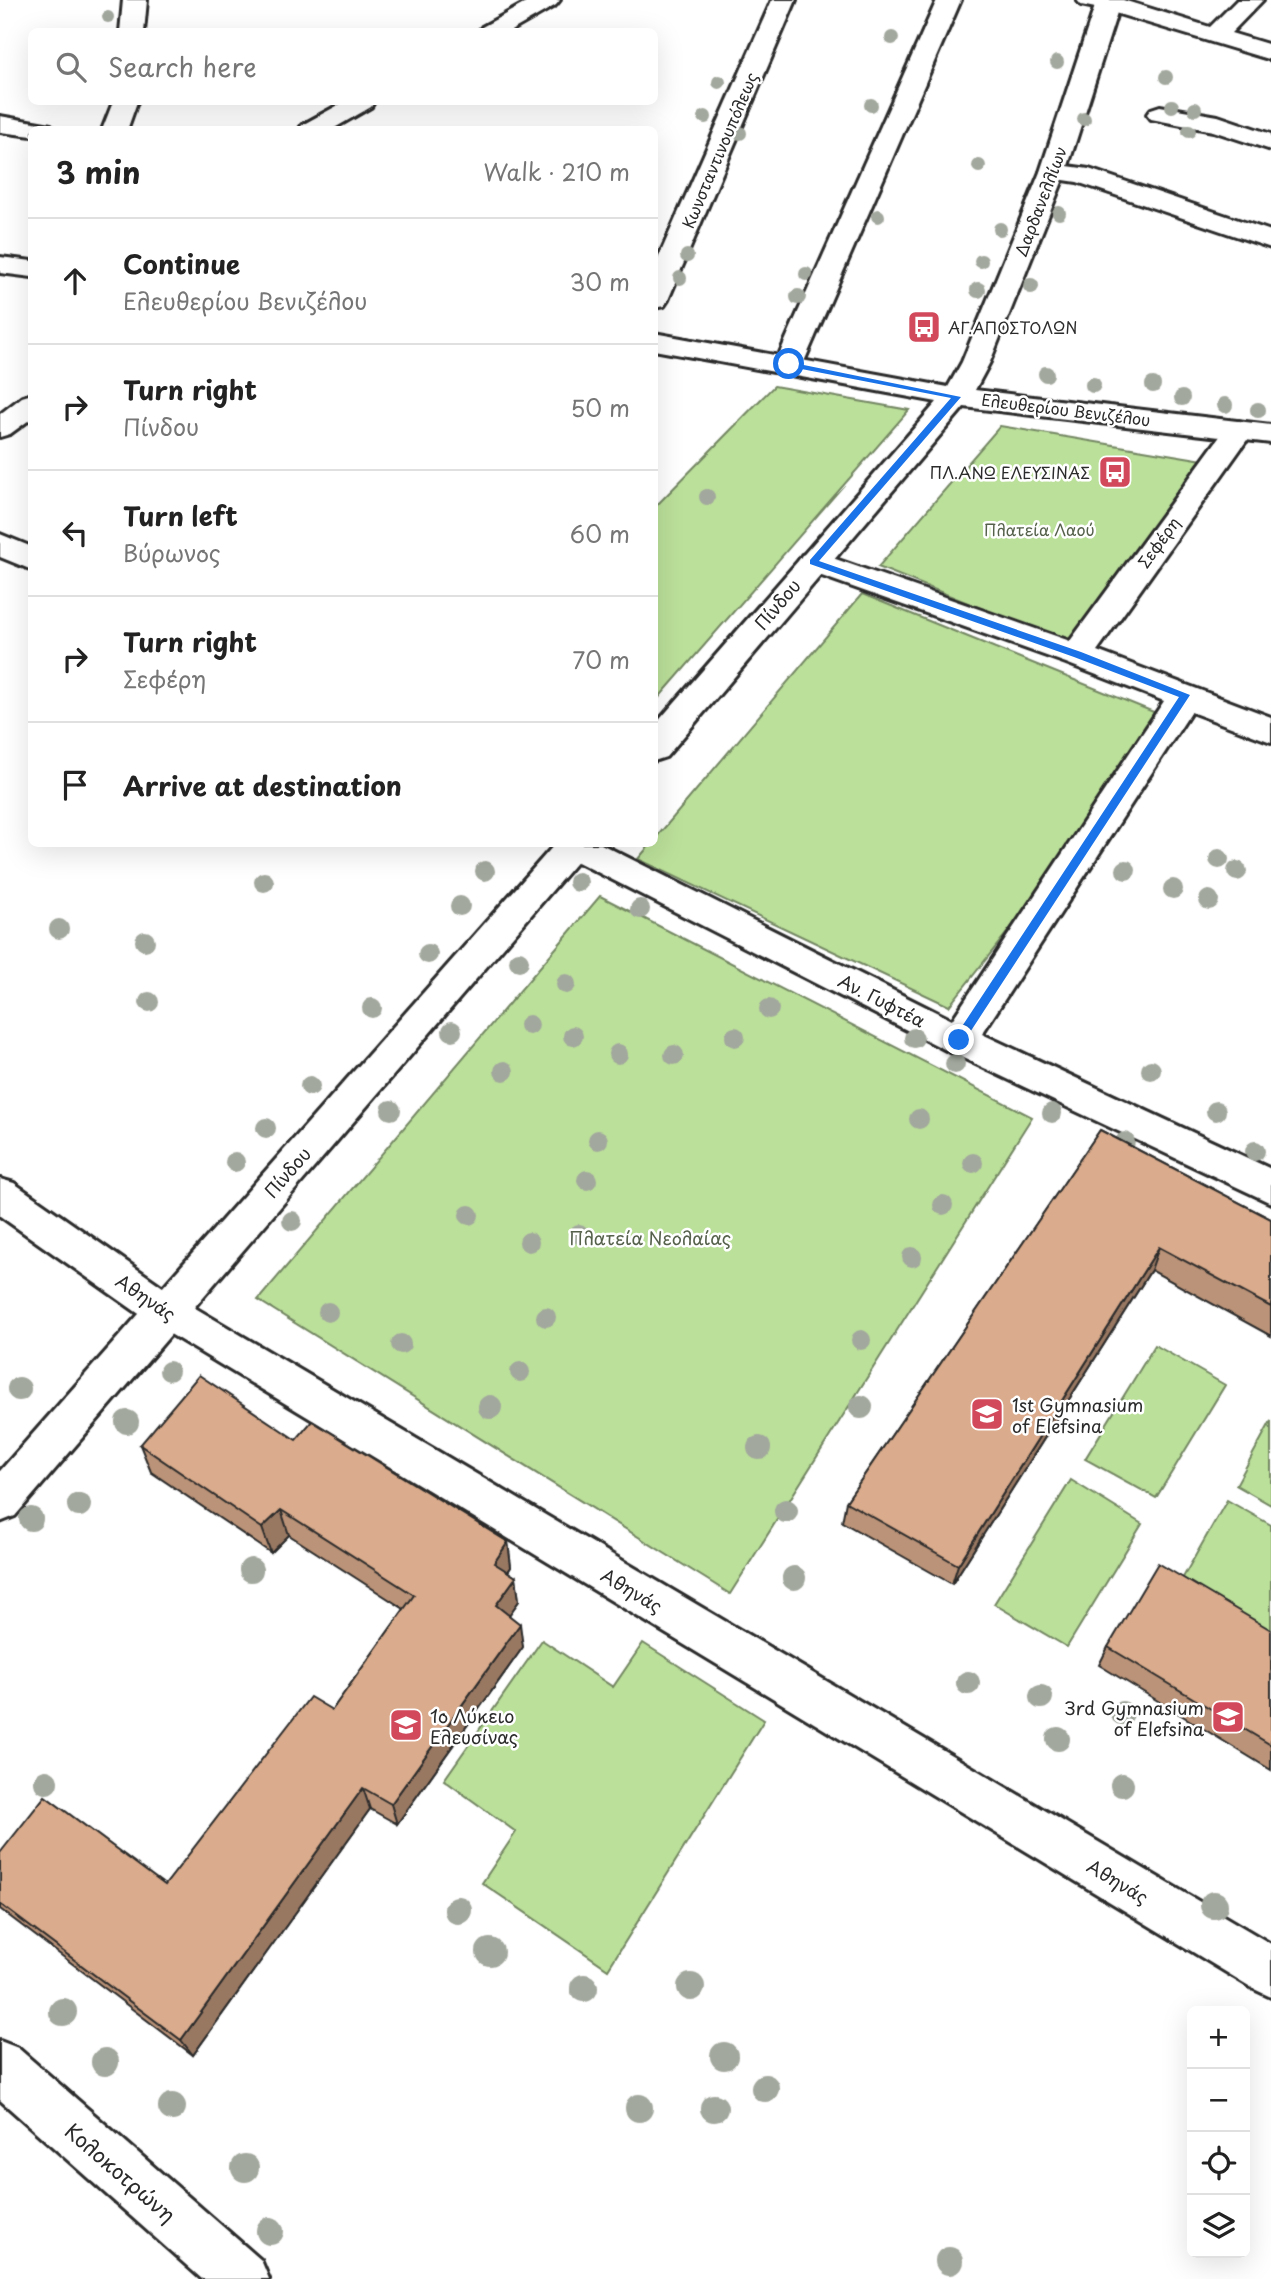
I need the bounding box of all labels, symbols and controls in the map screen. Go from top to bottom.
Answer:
search box [28,28,658,105]
text: Search here [108,47,257,86]
icon: search [52,48,90,86]
street label: Κωνσταντινουπόλεως [675,68,763,232]
street label: Δαρδανελλίων [1008,142,1072,260]
text: 3 min [56,149,141,194]
text: Walk · 210 m [483,154,630,189]
text: Continue [123,244,240,283]
icon: ahead [56,262,94,300]
text: 30 m [569,264,630,299]
text: Ελευθερίου Βενιζέλου [123,283,368,318]
bus stop icon: ΑΓ.ΑΠΟΣΤΟΛΩΝ [905,308,943,346]
place label: ΑΓ.ΑΠΟΣΤΟΛΩΝ [948,315,1077,339]
route start [773,348,804,379]
text: Turn right [123,370,257,409]
street label: Ελευθερίου Βενιζέλου [980,387,1152,431]
icon: right [56,388,94,426]
text: 50 m [570,390,630,425]
text: Πίνδου [123,409,199,444]
bus stop icon: ΠΛ.ΑΝΩ ΕΛΕΥΣΙΝΑΣ [1096,453,1134,491]
place label: ΠΛ.ΑΝΩ ΕΛΕΥΣΙΝΑΣ [929,460,1090,484]
text: Turn left [123,496,238,535]
street label: Σεφέρη [1131,511,1185,573]
icon: left [56,514,94,552]
text: 60 m [570,516,630,551]
park label: Πλατεία Λαού [983,517,1095,541]
text: Βύρωνος [123,535,221,570]
street label: Πίνδου [748,573,806,635]
text: Turn right [123,622,257,661]
icon: right [56,640,94,678]
text: 70 m [572,642,630,677]
text: Σεφέρη [123,661,206,696]
icon: arrive [56,766,94,804]
text: Arrive at destination [123,766,402,805]
street label: Αν. Γυφτέα [834,966,930,1034]
route end [943,1024,974,1055]
street label: Πίνδου [257,1141,317,1203]
park label: Πλατεία Νεολαίας [569,1224,731,1251]
street label: Αθηνάς [111,1267,181,1327]
place label: 1st Gymnasium of Elefsina [1012,1391,1143,1439]
school or university icon: 1st Gymnasium of Elefsina [968,1395,1006,1433]
street label: Αθηνάς [596,1561,668,1619]
place label: 3rd Gymnasium of Elefsina [1064,1694,1205,1742]
school or university icon: 3rd Gymnasium of Elefsina [1209,1698,1247,1736]
place label: 1ο Λύκειο Ελευσίνας [430,1702,518,1750]
school or university icon: 1ο Λύκειο Ελευσίνας [387,1706,425,1744]
street label: Αθηνάς [1082,1852,1154,1910]
map controls [1187,2006,1250,2258]
button: + [1187,2006,1250,2069]
button: − [1187,2069,1250,2132]
street label: Κολοκοτρώνη [58,2115,184,2229]
button: locate [1187,2132,1250,2195]
button: layers [1187,2195,1250,2258]

